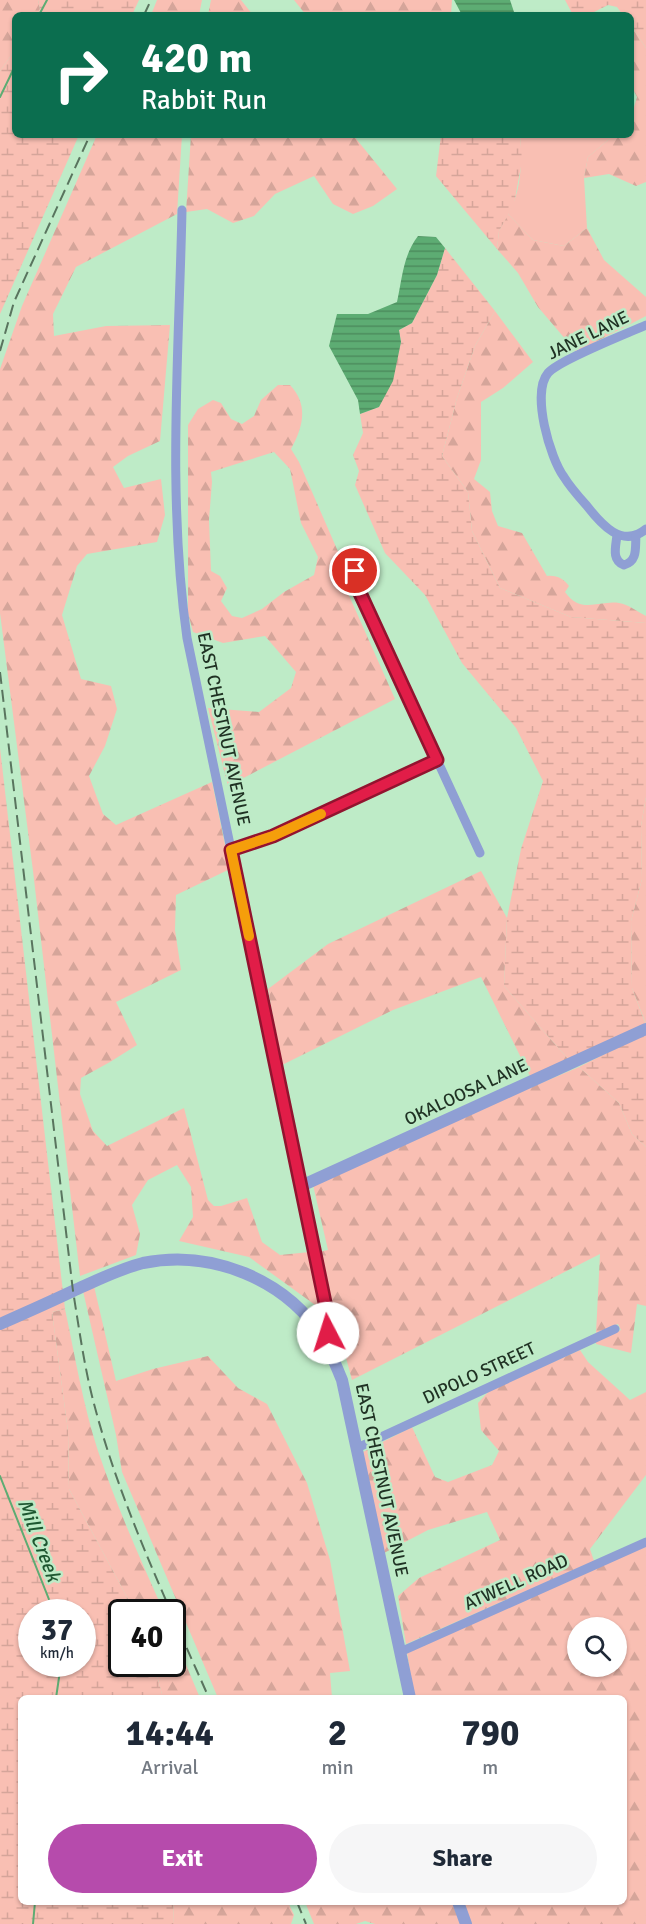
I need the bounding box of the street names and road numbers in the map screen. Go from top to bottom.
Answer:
street label: JANE LANE [544,306,632,364]
street label: EAST CHESTNUT AVENUE [193,630,255,828]
street label: OKALOOSA LANE [401,1054,531,1130]
street label: DIPOLO STREET [419,1337,539,1409]
street label: EAST CHESTNUT AVENUE [351,1381,413,1579]
street label: ATWELL ROAD [461,1549,571,1615]

